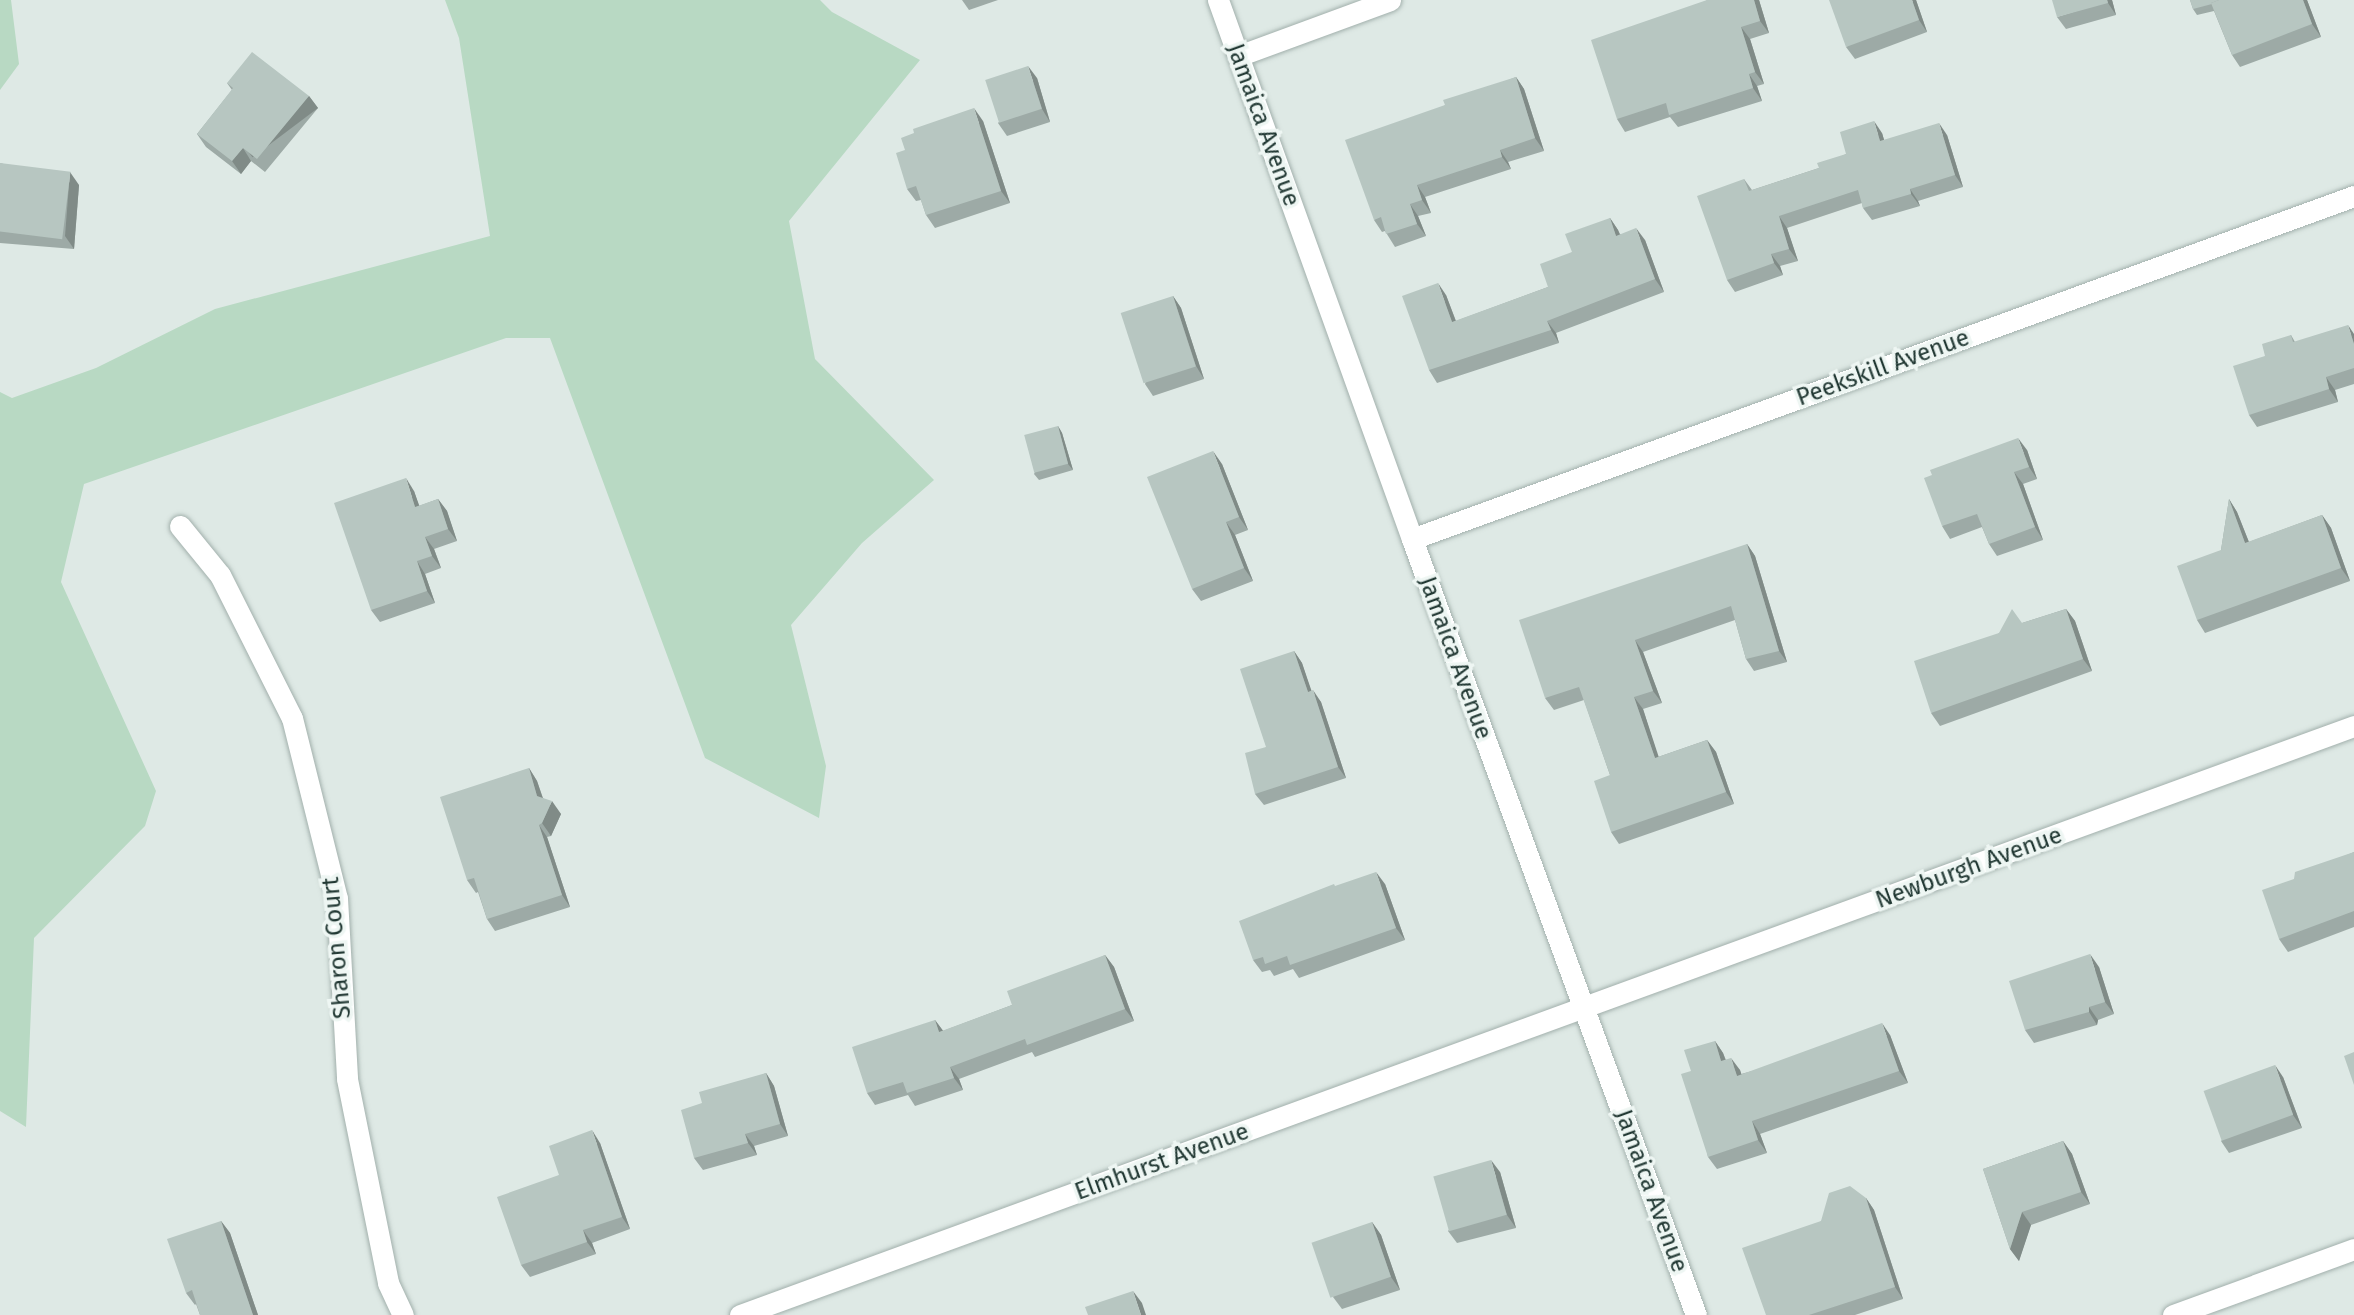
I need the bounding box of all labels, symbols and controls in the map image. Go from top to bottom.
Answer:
street label: Jamaica Avenue [1220,40,1306,210]
street label: Peekskill Avenue [1793,323,1973,413]
street label: Jamaica Avenue [1412,573,1498,743]
street label: Newburgh Avenue [1872,821,2066,915]
street label: Sharon Court [316,876,358,1020]
street label: Jamaica Avenue [1608,1106,1694,1276]
street label: Elmhurst Avenue [1071,1117,1253,1207]

